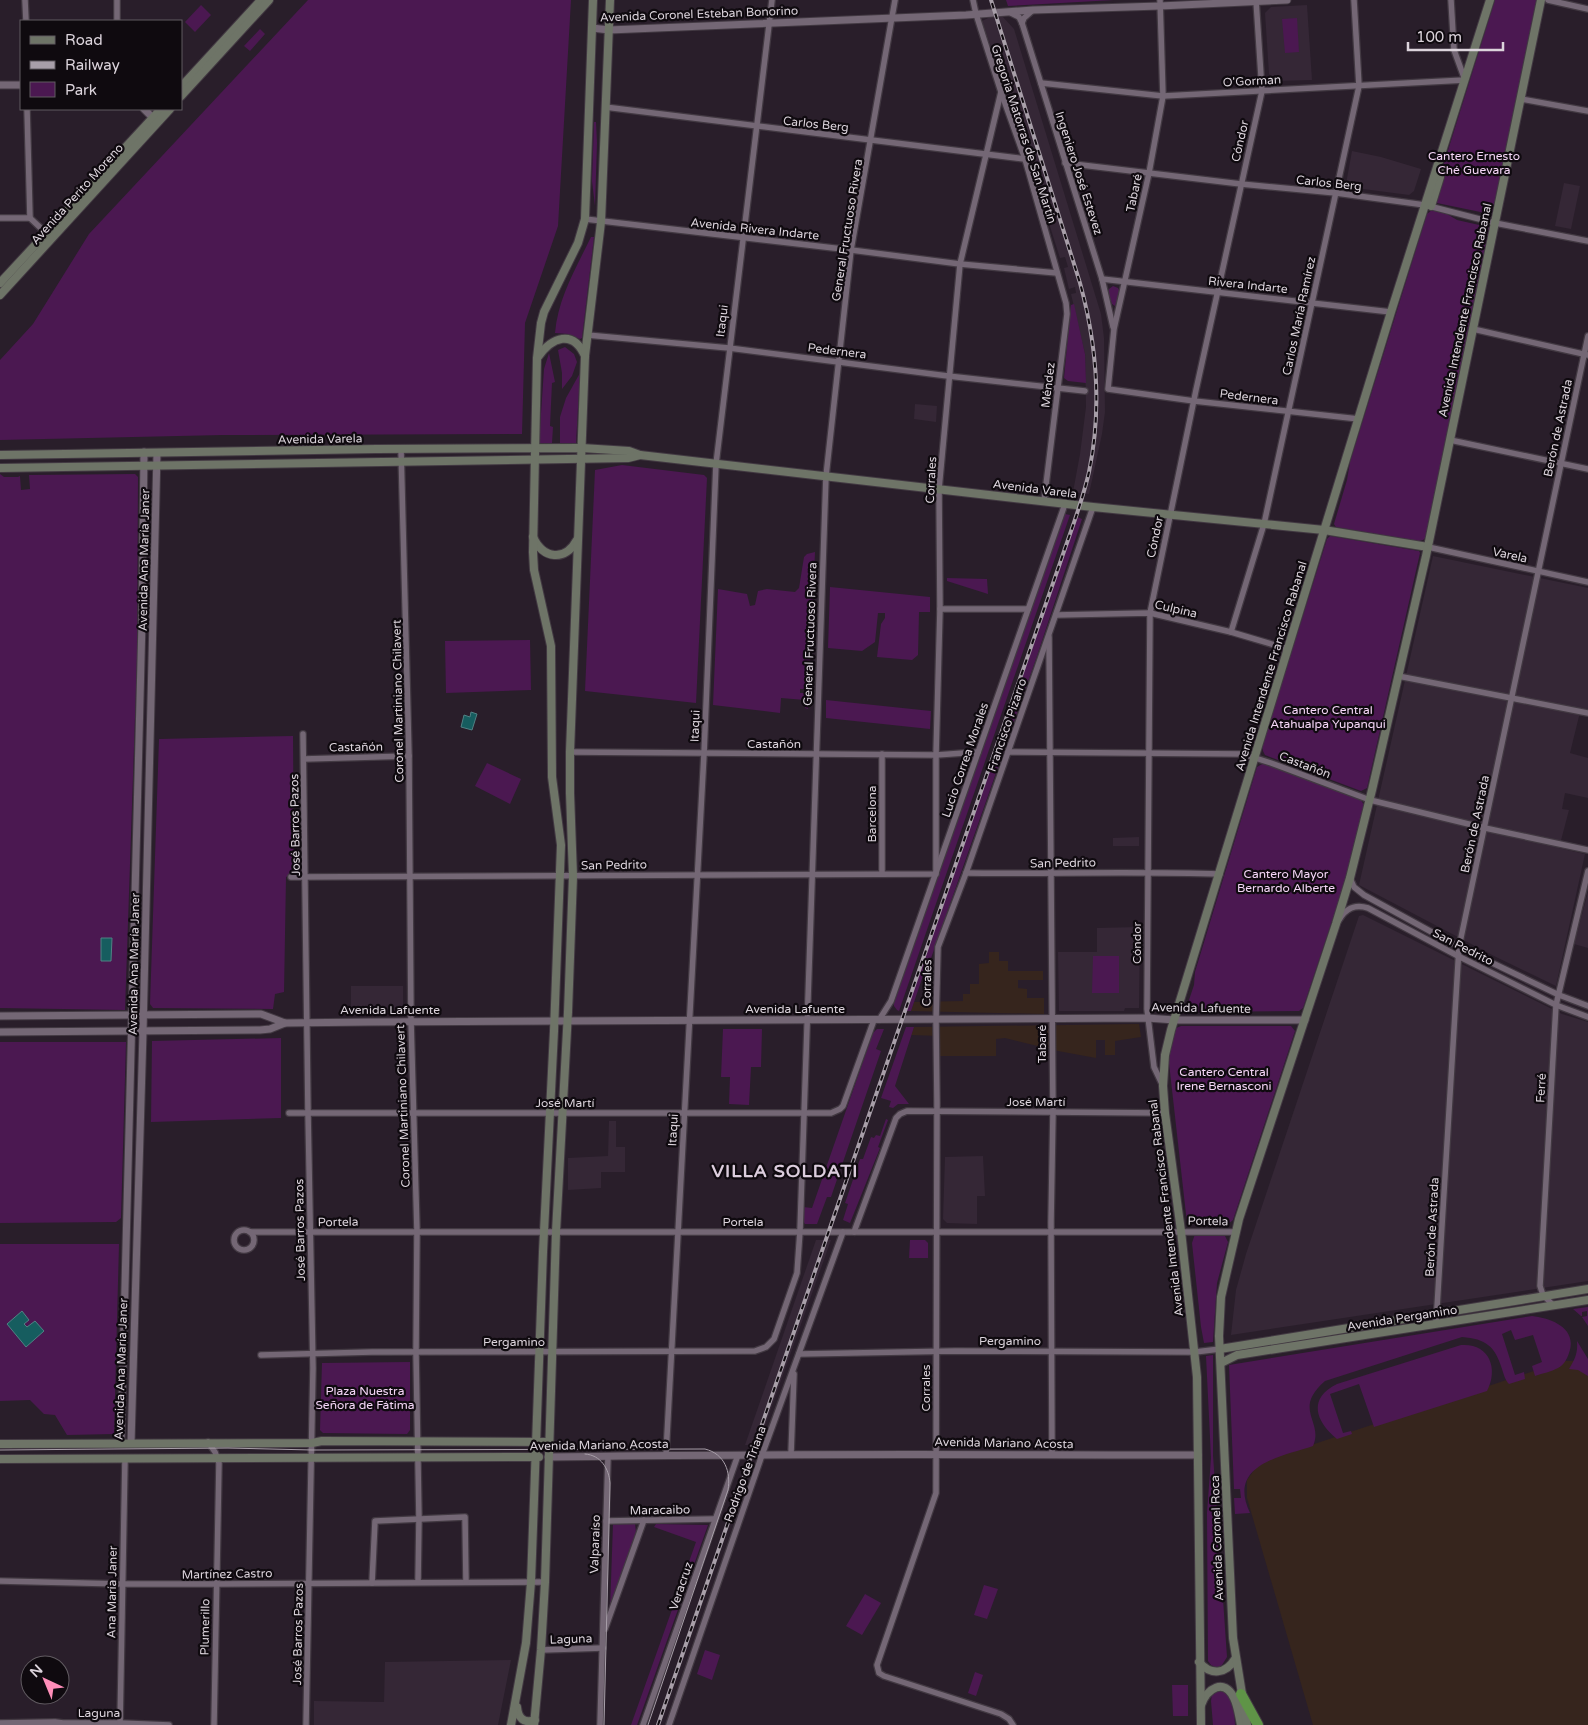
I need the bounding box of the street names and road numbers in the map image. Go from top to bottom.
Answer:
street label: Avenida Coronel Esteban Bonorino [600,4,798,24]
street label: Gregoria Matorras de San Martín [988,43,1060,225]
street label: O'Gorman [1222,72,1282,90]
street label: Ingeniero José Estevez [1052,109,1106,237]
street label: Carlos Berg [783,114,849,134]
street label: Cóndor [1228,118,1252,163]
street label: Avenida Perito Moreno [28,141,126,247]
street label: General Fructuoso Rivera [829,158,865,302]
street label: Tabaré [1123,172,1145,213]
street label: Carlos Berg [1296,173,1362,193]
street label: Avenida Intendente Francisco Rabanal [1435,202,1495,418]
street label: Avenida Rivera Indarte [690,215,820,243]
street label: Carlos María Ramírez [1280,255,1318,377]
street label: Rivera Indarte [1208,274,1289,296]
street label: Itaqui [713,304,731,338]
street label: Pedernera [807,340,867,362]
street label: Méndez [1038,361,1058,409]
street label: Berón de Astrada [1541,378,1575,478]
street label: Pedernera [1219,386,1279,408]
street label: Avenida Varela [278,431,362,447]
street label: Corrales [923,456,939,504]
street label: Avenida Varela [992,477,1078,501]
street label: Avenida Ana María Janer [136,488,152,631]
street label: Cóndor [1144,515,1166,559]
street label: Varela [1491,544,1529,566]
street label: Avenida Intendente Francisco Rabanal [1232,559,1310,773]
street label: General Fructuoso Rivera [800,562,820,706]
street label: Culpina [1153,597,1199,621]
street label: Coronel Martiniano Chilavert [390,619,406,783]
street label: Francisco Pizarro [985,677,1029,773]
street label: Lucio Correa Morales [939,700,991,819]
street label: Itaqui [687,710,703,742]
street label: Castañón [747,737,801,751]
street label: Castañón [329,740,383,754]
street label: Castañón [1277,749,1333,781]
street label: José Barros Pazos [287,773,303,876]
street label: Berón de Astrada [1458,774,1492,874]
street label: Barcelona [865,786,879,842]
street label: San Pedrito [1030,855,1096,871]
street label: San Pedrito [581,857,647,873]
street label: Avenida Ana María Janer [126,892,142,1035]
street label: Cóndor [1130,921,1144,964]
street label: San Pedrito [1430,926,1496,968]
street label: Corrales [920,959,934,1007]
street label: Avenida Lafuente [1151,1000,1251,1016]
street label: Avenida Lafuente [745,1002,845,1016]
street label: Avenida Lafuente [340,1003,440,1017]
street label: Coronel Martiniano Chilavert [393,1024,413,1188]
street label: Tabaré [1035,1024,1049,1063]
street label: Ferré [1533,1073,1549,1103]
street label: José Martí [1006,1095,1066,1109]
street label: José Martí [535,1096,595,1110]
street label: Avenida Intendente Francisco Rabanal [1146,1099,1186,1317]
street label: Itaqui [665,1113,681,1147]
street label: Berón de Astrada [1422,1177,1442,1277]
street label: José Barros Pazos [292,1178,308,1281]
street label: Portela [1187,1214,1229,1228]
street label: Portela [317,1215,359,1229]
street label: Portela [723,1215,763,1229]
street label: Avenida Ana María Janer [112,1297,130,1440]
street label: Avenida Pergamino [1346,1302,1458,1334]
street label: Pergamino [979,1334,1041,1348]
street label: Pergamino [483,1335,545,1349]
street label: Corrales [919,1364,933,1411]
street label: Rodrigo de Triana [721,1424,769,1524]
street label: Avenida Mariano Acosta [934,1435,1074,1451]
street label: Avenida Mariano Acosta [529,1437,669,1453]
street label: Avenida Coronel Roca [1208,1475,1226,1601]
street label: Maracaibo [630,1502,690,1518]
street label: Valparaíso [587,1514,603,1574]
street label: Ana María Janer [104,1545,120,1639]
street label: Veracruz [666,1560,696,1612]
street label: Martínez Castro [181,1566,273,1582]
street label: José Barros Pazos [290,1582,306,1685]
street label: Plumerillo [198,1598,212,1656]
street label: Laguna [549,1631,593,1647]
street label: Laguna [78,1706,120,1720]

